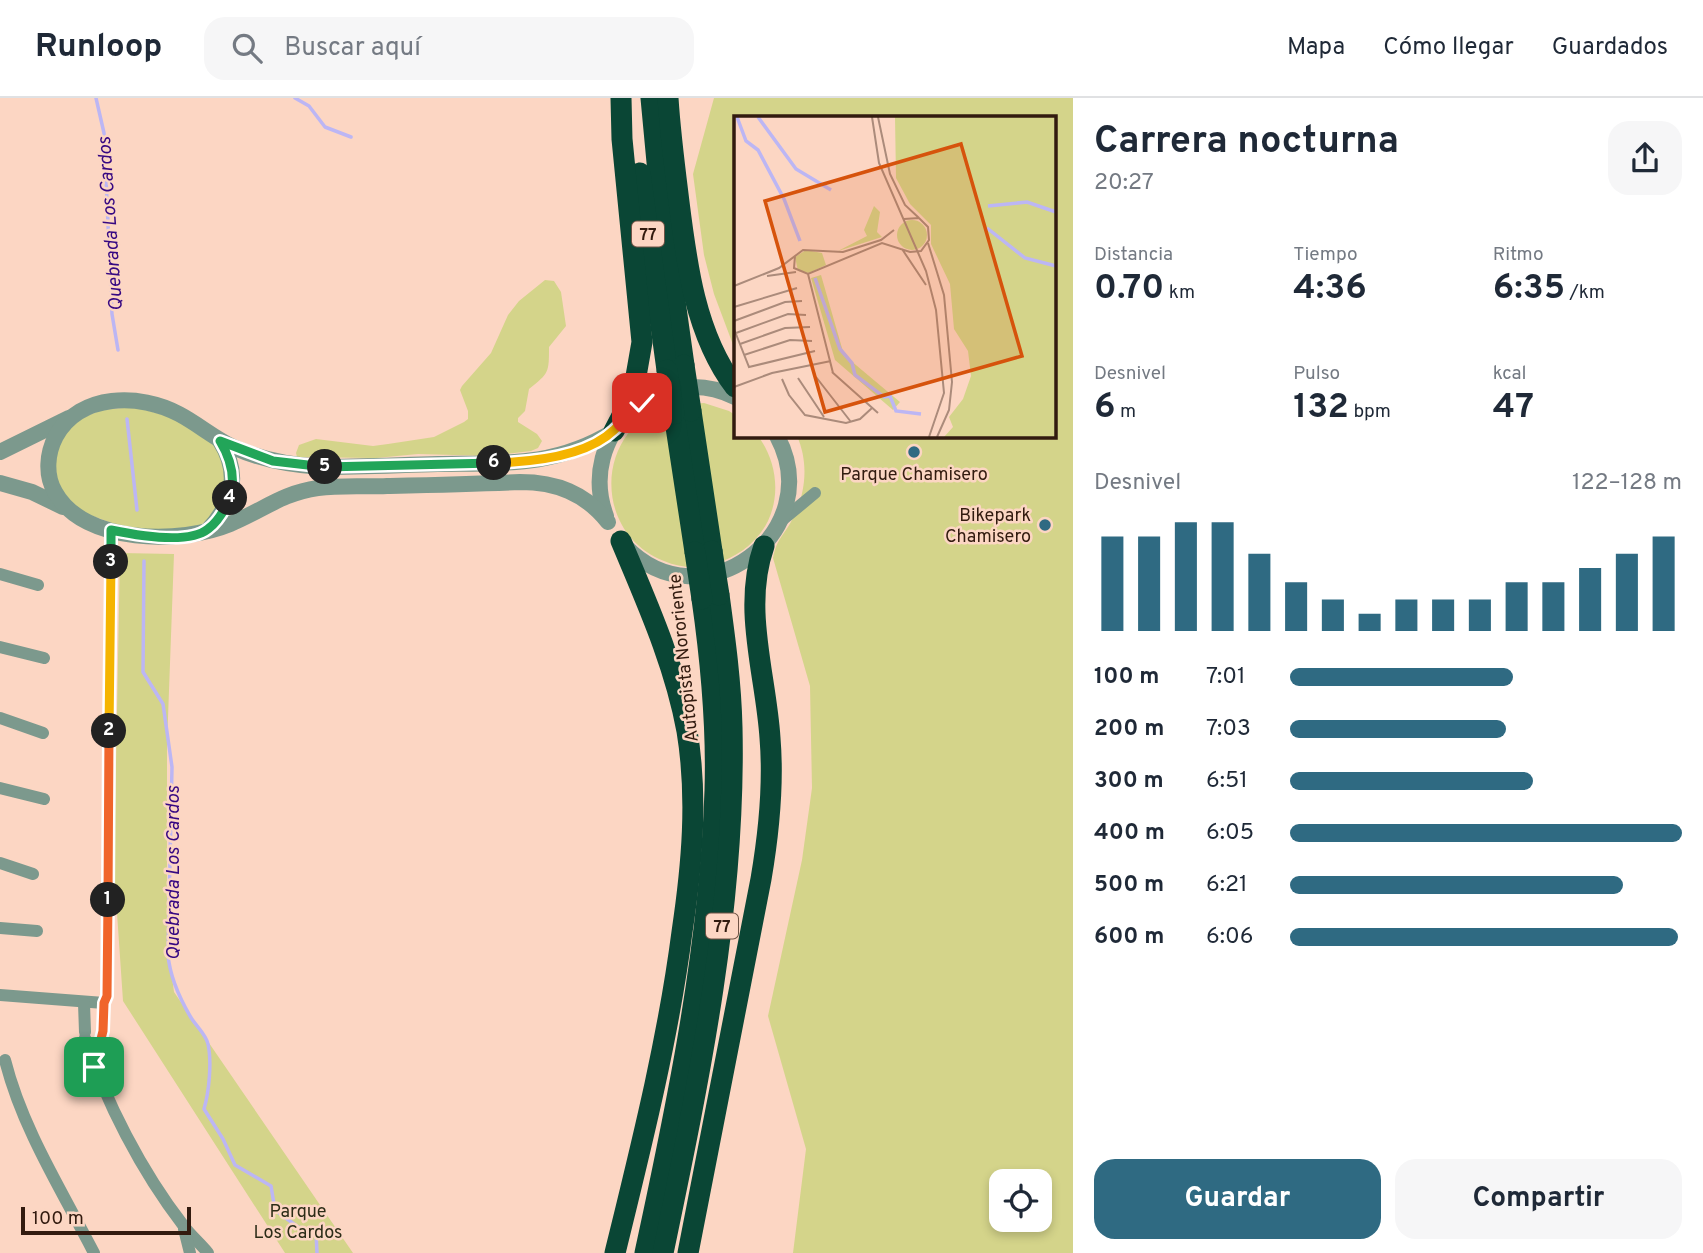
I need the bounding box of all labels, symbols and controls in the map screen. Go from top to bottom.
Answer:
search box [204,17,694,80]
text: Runloop [35,27,162,69]
icon: search [228,29,266,67]
text: Buscar aquí [284,32,421,65]
text: Mapa [1287,33,1345,63]
text: Cómo llegar [1383,33,1514,63]
text: Guardados [1552,33,1668,63]
inset map [734,116,1056,438]
text: Carrera nocturna [1094,118,1399,167]
button: share [1608,121,1682,195]
water label: Quebrada Los Cardos [93,135,129,312]
text: 20:27 [1094,169,1154,198]
road number: 77 [632,222,664,246]
text: Distancia [1094,243,1173,267]
text: Tiempo [1293,243,1358,267]
text: Ritmo [1493,243,1544,267]
text: 0.70 [1094,267,1164,311]
text: 4:36 [1293,267,1367,311]
text: 6:35 [1493,267,1565,311]
text: km [1164,281,1195,305]
text: /km [1565,281,1605,305]
text: Desnivel [1094,362,1166,386]
text: Pulso [1293,362,1340,386]
text: kcal [1493,362,1526,386]
pin [612,373,672,433]
icon: check [623,384,661,422]
text: 6 [1094,386,1116,430]
text: 132 [1293,386,1349,430]
text: 47 [1493,386,1534,430]
text: m [1116,400,1136,424]
text: bpm [1349,400,1391,424]
marker: Parque Chamisero [906,444,922,460]
pin: 6 [476,446,512,480]
pin: 5 [308,450,342,484]
text: 6 [488,450,499,474]
text: 5 [319,454,330,478]
place label: Parque Chamisero [840,464,988,487]
text: Desnivel [1094,469,1181,498]
text: 122–128 m [1572,469,1682,498]
pin: 4 [212,480,247,516]
text: 4 [223,485,236,509]
place label: Bikepark Chamisero [945,505,1031,549]
marker: Bikepark Chamisero [1037,517,1053,533]
pin: 3 [94,545,128,580]
text: 3 [105,549,116,573]
street label: Autopista Nororiente [664,573,705,743]
text: 100 m [1094,663,1159,692]
text: 7:01 [1206,663,1246,692]
pin: 2 [92,714,126,748]
text: 200 m [1094,715,1164,744]
text: 7:03 [1206,715,1251,744]
text: 2 [103,718,114,742]
text: 300 m [1094,767,1164,796]
text: 6:51 [1206,767,1248,796]
water label: Quebrada Los Cardos [162,785,186,960]
text: 400 m [1094,819,1165,848]
text: 6:05 [1206,819,1254,848]
text: 500 m [1094,871,1164,900]
text: 6:21 [1206,871,1248,900]
pin: 1 [90,882,126,918]
text: 1 [104,887,111,911]
road number: 77 [706,914,738,939]
text: 600 m [1094,923,1164,952]
text: 6:06 [1206,923,1253,952]
pin [64,1037,124,1097]
icon: arrive [75,1048,113,1086]
button: Guardar [1094,1159,1381,1239]
button: Compartir [1395,1159,1682,1239]
map controls [989,1169,1052,1232]
button: locate [989,1169,1052,1232]
park label: Parque Los Cardos [254,1201,342,1245]
scale bar [21,1204,191,1236]
text: 100 m [32,1207,84,1231]

